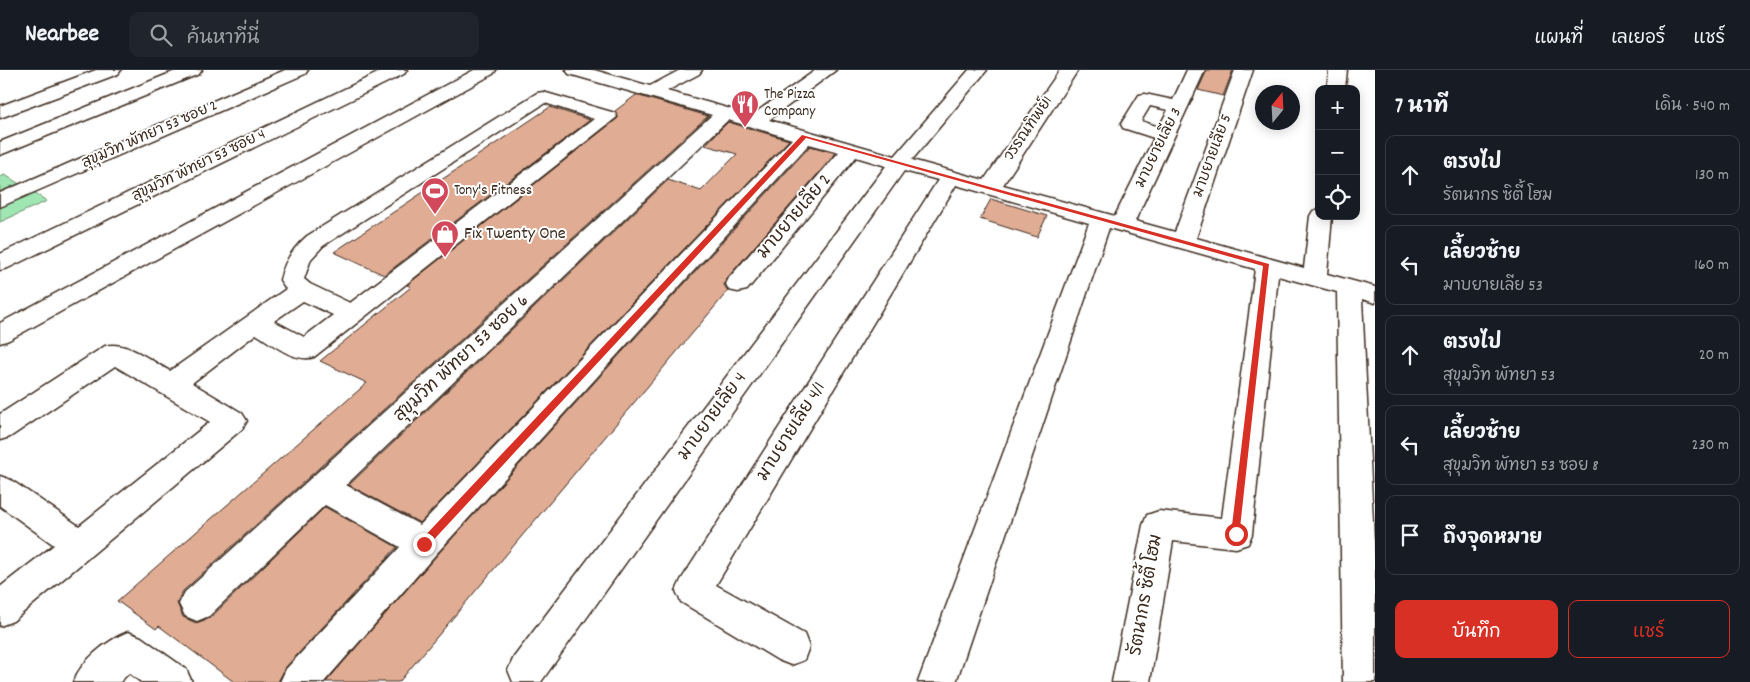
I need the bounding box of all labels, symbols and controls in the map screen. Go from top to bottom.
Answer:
search box [129,12,479,57]
text: Nearbee [25,18,99,52]
icon: search [147,21,175,49]
text: ค้นหาที่นี่ [187,26,259,53]
text: แผนที่ [1535,27,1583,52]
text: เลเยอร์ [1611,27,1665,52]
text: แชร์ [1693,27,1725,52]
place label: The Pizza Company [764,84,816,123]
north arrow [1255,85,1300,130]
map controls [1315,85,1360,220]
button: + [1315,85,1360,130]
restaurant icon: The Pizza Company [730,89,760,128]
street label: วรรณทิพย์1 [998,92,1059,166]
text: 7 นาที [1395,93,1448,123]
street label: สุขุมวิท พัทยา 53 ซอย 2 [79,95,221,175]
text: เดิน · 540 m [1655,95,1730,118]
street label: มาบยายเลีย 3 [1130,104,1188,192]
street label: มาบยายเลีย 5 [1188,111,1238,201]
street label: สุขุมวิท พัทยา 53 ซอย 4 [129,124,269,208]
button: − [1315,130,1360,175]
text: ตรงไป [1443,151,1501,178]
icon: ahead [1396,161,1424,189]
text: 130 m [1695,164,1729,187]
street label: มาบยายเลีย 2 [751,168,838,265]
button: locate [1315,175,1360,220]
sports icon: Tony's Fitness [420,176,450,215]
place label: Tony's Fitness [454,180,532,202]
text: รัตนากร ซิตี้ โฮม [1443,185,1552,208]
shop icon: Fix Twenty One [430,219,460,258]
place label: Fix Twenty One [464,222,566,247]
text: เลี้ยวซ้าย [1443,241,1520,268]
icon: left [1396,251,1424,279]
text: 160 m [1694,254,1729,277]
text: มาบยายเลีย 53 [1443,275,1543,298]
street label: สุขุมวิท พัทยา 53 ซอย 6 [388,289,535,428]
text: ตรงไป [1443,331,1501,358]
icon: ahead [1396,341,1424,369]
text: 20 m [1699,344,1729,367]
text: สุขุมวิท พัทยา 53 [1443,365,1555,388]
street label: มาบยายเลีย 4 [671,367,753,466]
street label: มาบยายเลีย 4/1 [750,377,832,486]
text: เลี้ยวซ้าย [1443,421,1520,448]
icon: left [1396,431,1424,459]
text: 230 m [1692,434,1729,457]
text: สุขุมวิท พัทยา 53 ซอย 8 [1443,455,1599,478]
icon: arrive [1396,521,1424,549]
route start [1225,523,1248,546]
text: ถึงจุดหมาย [1443,526,1542,553]
street label: รัตนากร ซิตี้ โฮม [1117,531,1170,658]
route end [413,533,436,556]
button: บันทึก [1395,600,1558,658]
button: แชร์ [1568,600,1730,658]

